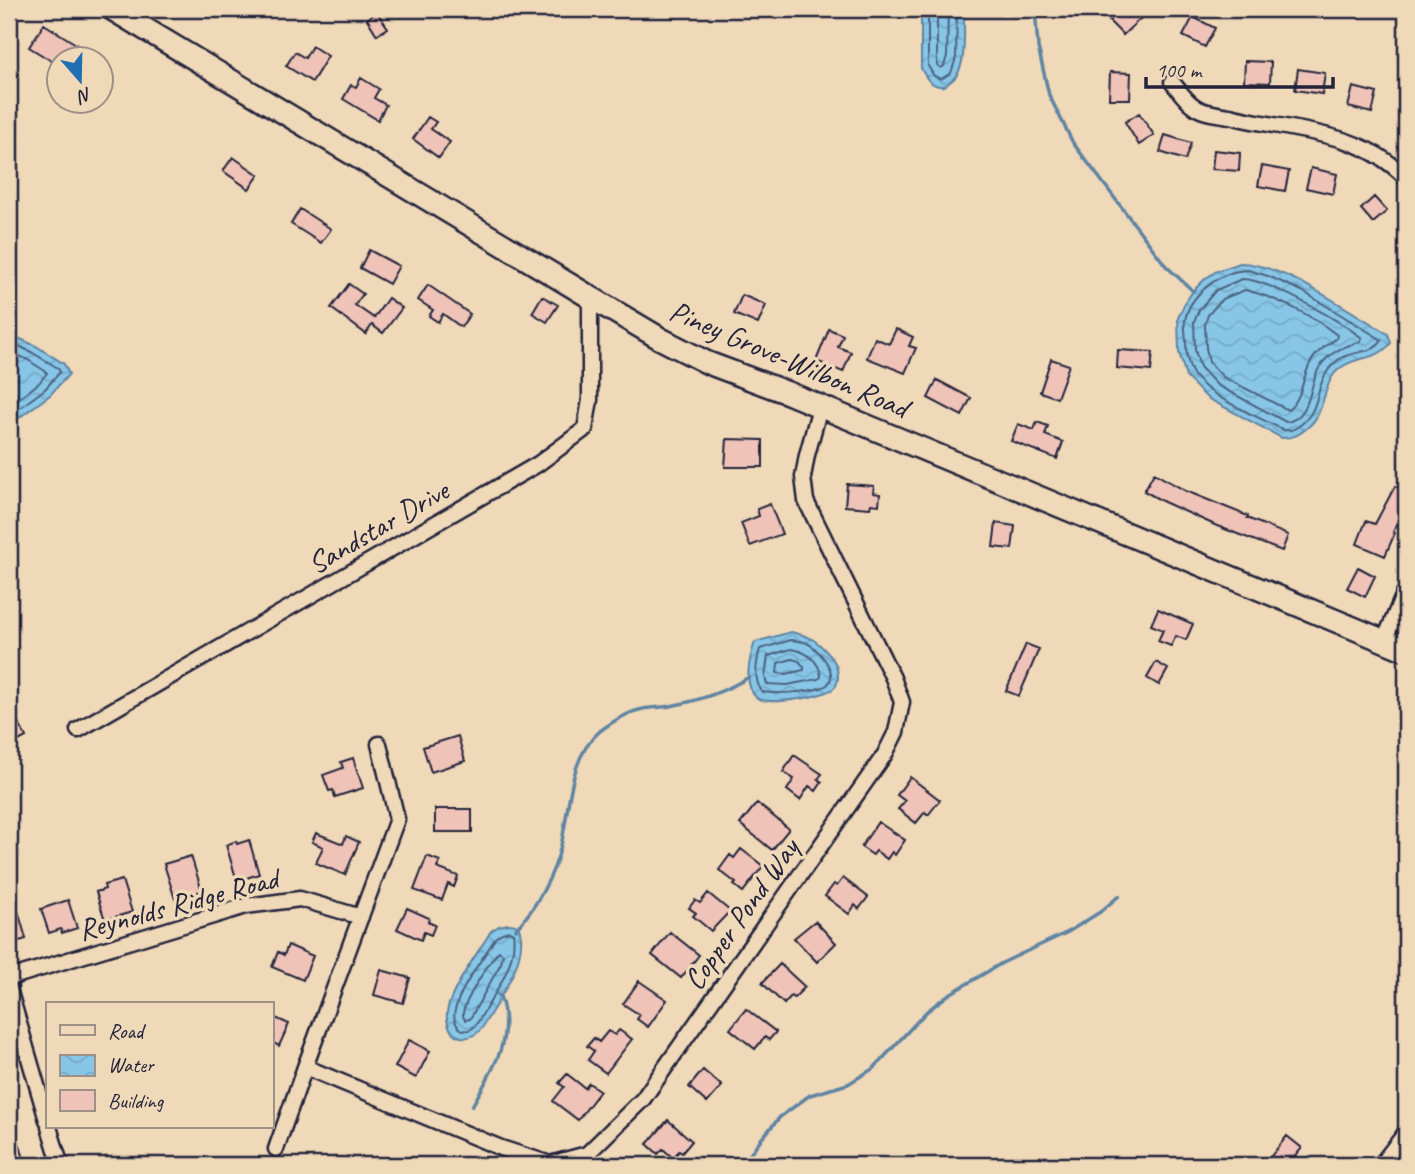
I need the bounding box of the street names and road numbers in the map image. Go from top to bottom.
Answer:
street label: Piney Grove-Wilbon Road [664,292,918,428]
street label: Sandstar Drive [301,470,457,583]
street label: Copper Pond Way [675,829,809,997]
street label: Reynolds Ridge Road [74,858,286,949]

